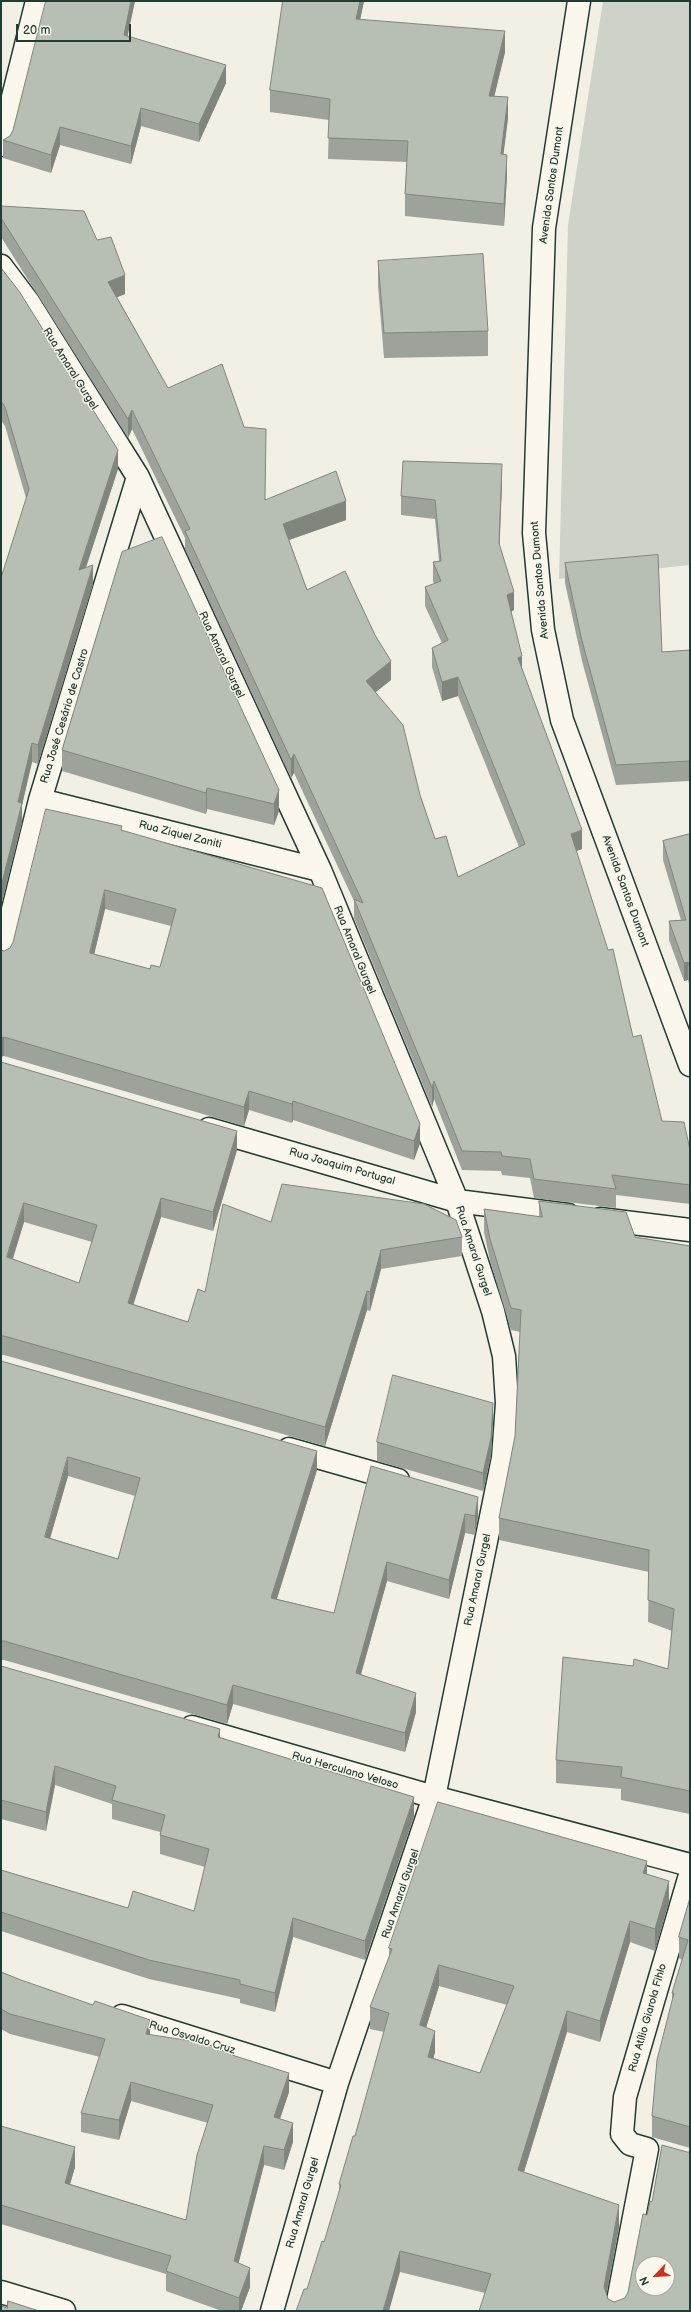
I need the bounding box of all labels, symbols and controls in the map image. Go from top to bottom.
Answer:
scale bar [18,16,133,42]
text: 20 m [23,23,50,38]
street label: Avenida Santos Dumont [537,126,567,244]
street label: Rua Amaral Gurgel [39,326,101,412]
street label: Avenida Santos Dumont [528,521,552,639]
street label: Rua Amaral Gurgel [195,610,247,700]
street label: Rua José Cesário de Castro [38,647,92,785]
street label: Rua Ziquel Zaniti [137,818,223,852]
street label: Avenida Santos Dumont [599,833,651,949]
street label: Rua Amaral Gurgel [330,904,378,996]
street label: Rua Joaquim Portugal [287,1146,397,1188]
street label: Rua Amaral Gurgel [452,1204,494,1298]
street label: Rua Amaral Gurgel [462,1533,494,1627]
street label: Rua Herculano Veloso [290,1749,400,1793]
street label: Rua Amaral Gurgel [379,1847,423,1941]
street label: Rua Atílio Giarola Fihlo [626,1962,670,2074]
street label: Rua Osvaldo Cruz [147,2019,237,2057]
street label: Rua Amaral Gurgel [284,2156,322,2250]
north arrow [635,2256,675,2296]
text: N [637,2274,652,2287]

